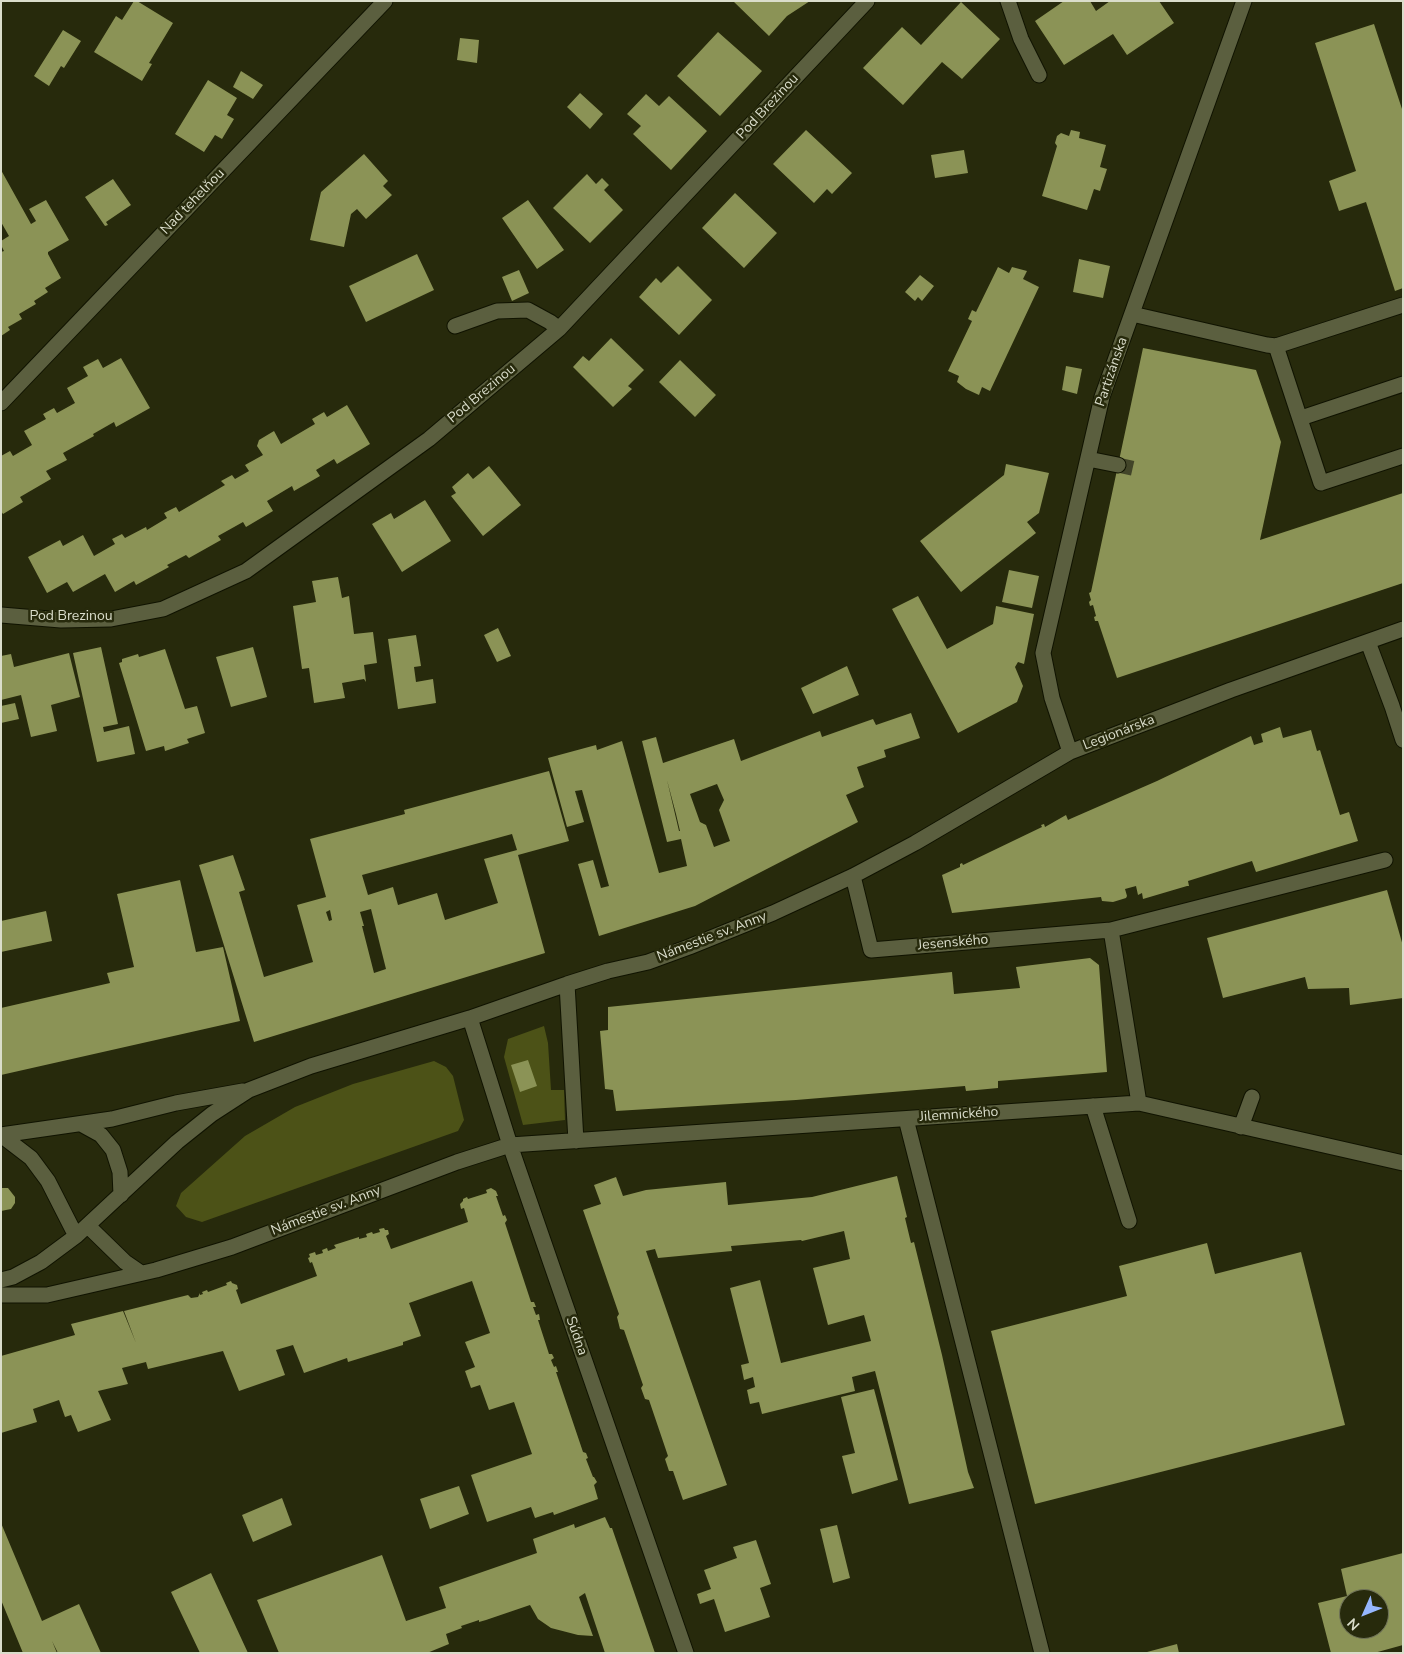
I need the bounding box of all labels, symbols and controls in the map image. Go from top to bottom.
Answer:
street label: Pod Brezinou [733,71,803,143]
street label: Nad tehelňou [157,166,229,238]
street label: Partizánska [1092,335,1132,409]
street label: Pod Brezinou [445,361,519,427]
street label: Pod Brezinou [29,609,113,625]
street label: Legionárska [1081,712,1157,754]
street label: Námestie sv. Anny [655,908,769,966]
street label: Jesenského [917,932,989,954]
street label: Jilemnického [919,1104,999,1126]
street label: Námestie sv. Anny [269,1182,383,1240]
street label: Súdna [562,1314,590,1358]
north arrow [1339,1589,1389,1639]
text: N [1343,1614,1364,1634]

